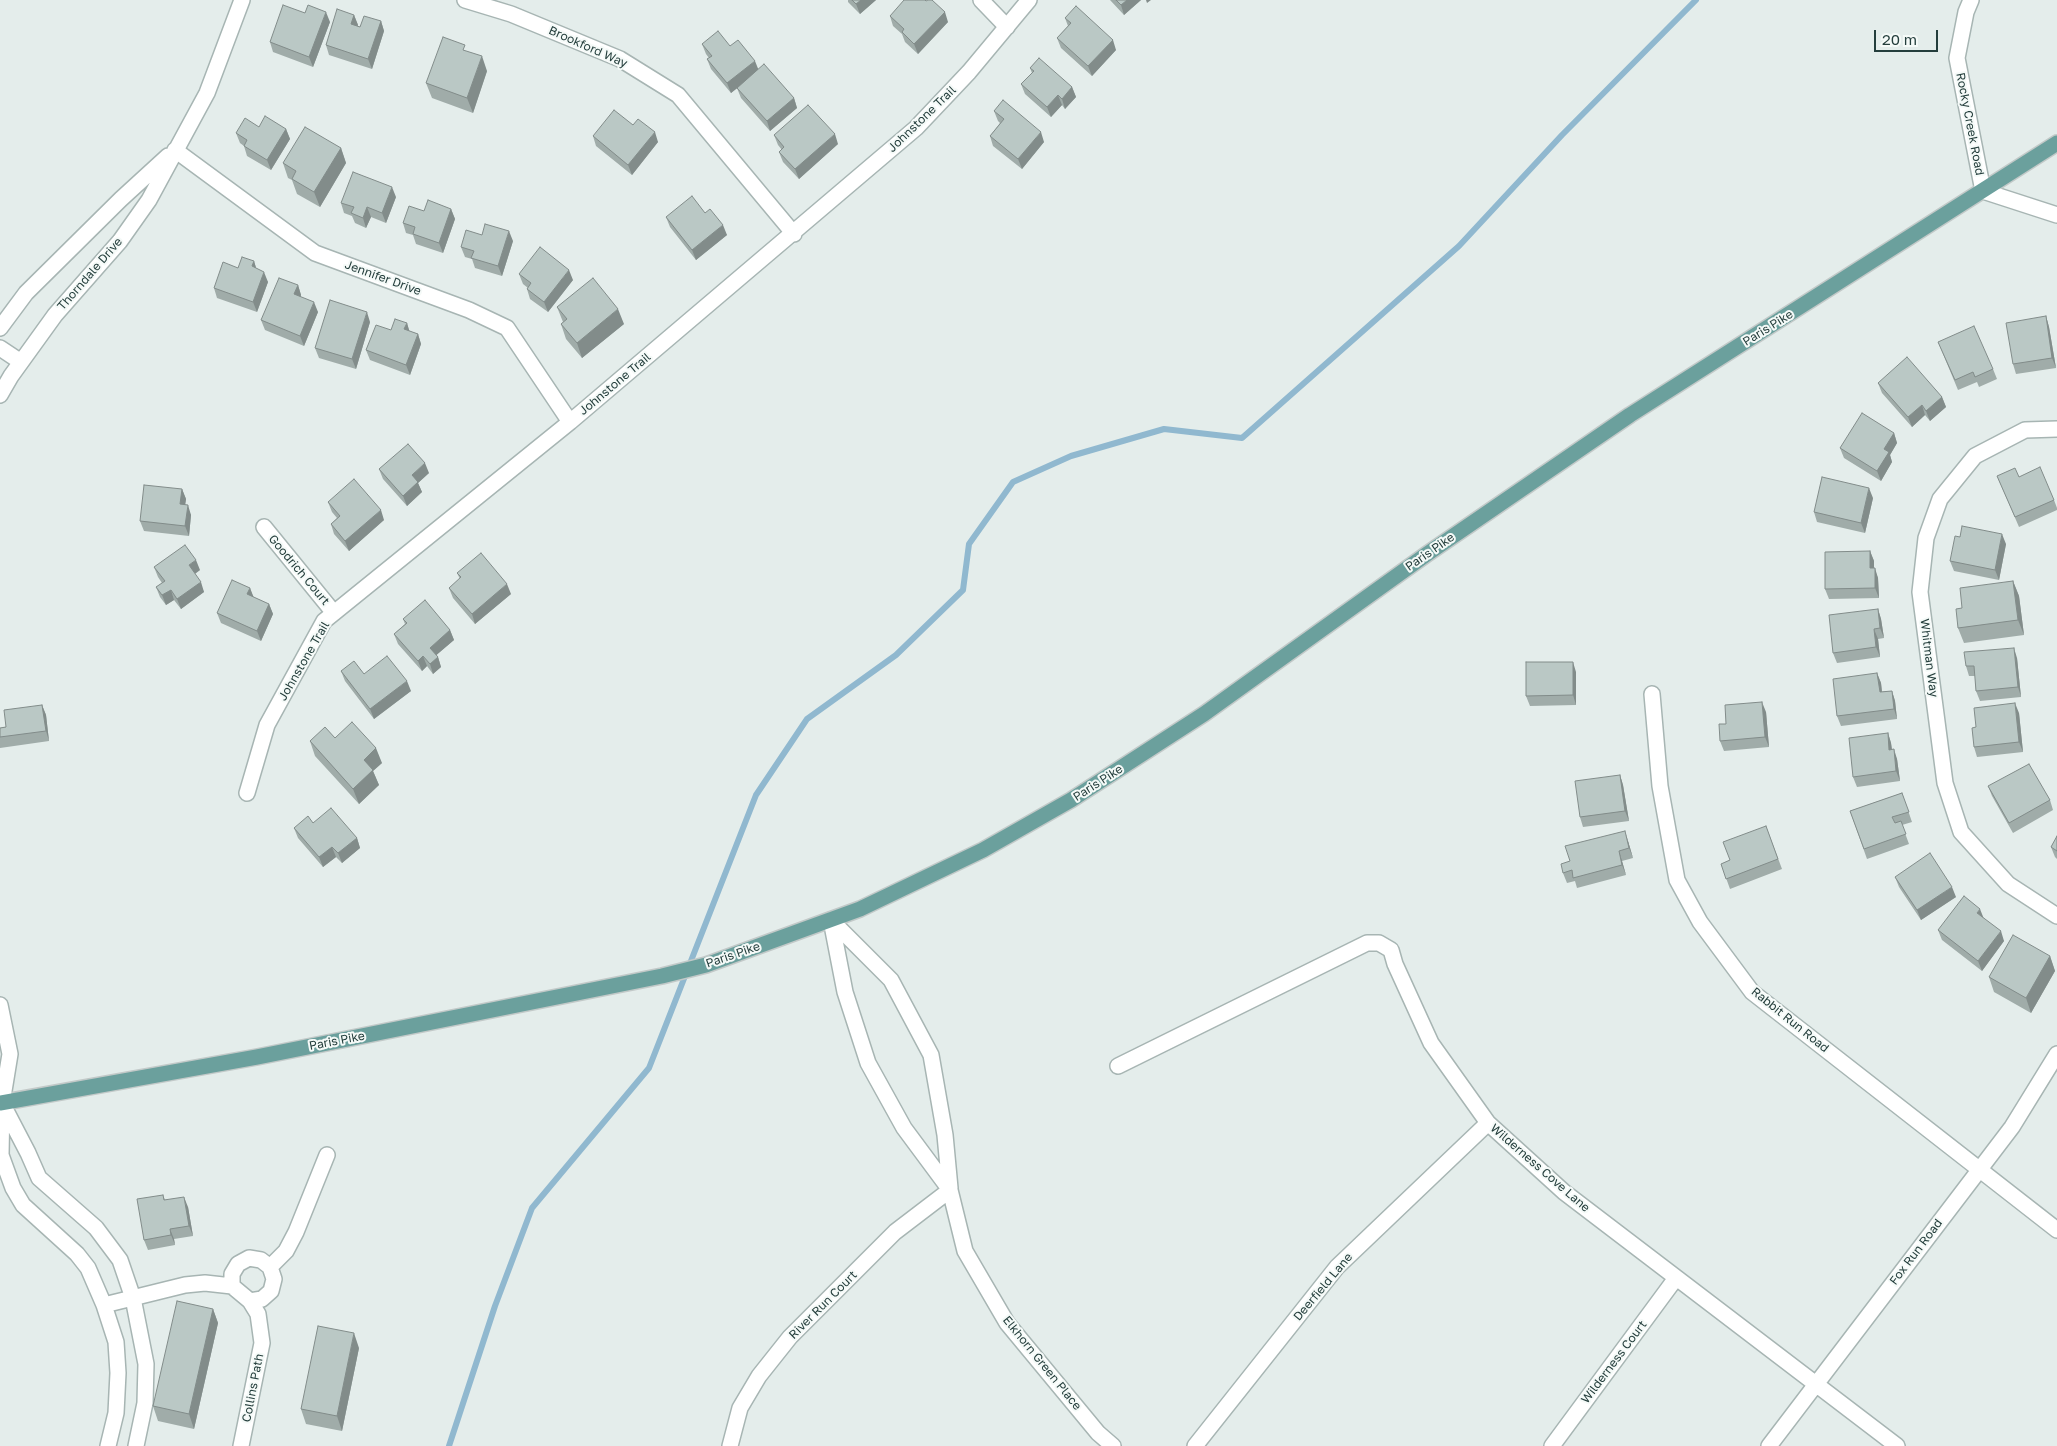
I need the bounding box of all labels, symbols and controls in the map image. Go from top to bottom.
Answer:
scale bar [1877,20,1941,52]
street label: Brookford Way [546,23,630,71]
text: 20 m [1882,30,1917,48]
street label: Rocky Creek Road [1953,71,1987,177]
street label: Johnstone Trail [885,83,959,155]
street label: Thorndale Drive [55,235,125,313]
street label: Jennifer Drive [343,258,423,298]
street label: Paris Pike [1740,307,1796,349]
street label: Johnstone Trail [576,350,654,418]
street label: Paris Pike [1403,530,1457,574]
street label: Goodrich Court [265,532,333,608]
street label: Whitman Way [1917,618,1941,698]
street label: Johnstone Trail [275,619,333,703]
street label: Paris Pike [1070,762,1126,804]
street label: Paris Pike [704,939,762,971]
street label: Rabbit Run Road [1748,984,1832,1056]
street label: Paris Pike [308,1029,366,1053]
street label: Wilderness Cove Lane [1487,1121,1593,1215]
street label: Fox Run Road [1887,1216,1945,1288]
street label: Deerfield Lane [1290,1250,1356,1324]
street label: River Run Court [786,1268,860,1342]
street label: Elkhorn Green Place [1000,1313,1084,1413]
street label: Wilderness Court [1578,1318,1650,1406]
street label: Collins Path [239,1352,267,1424]

